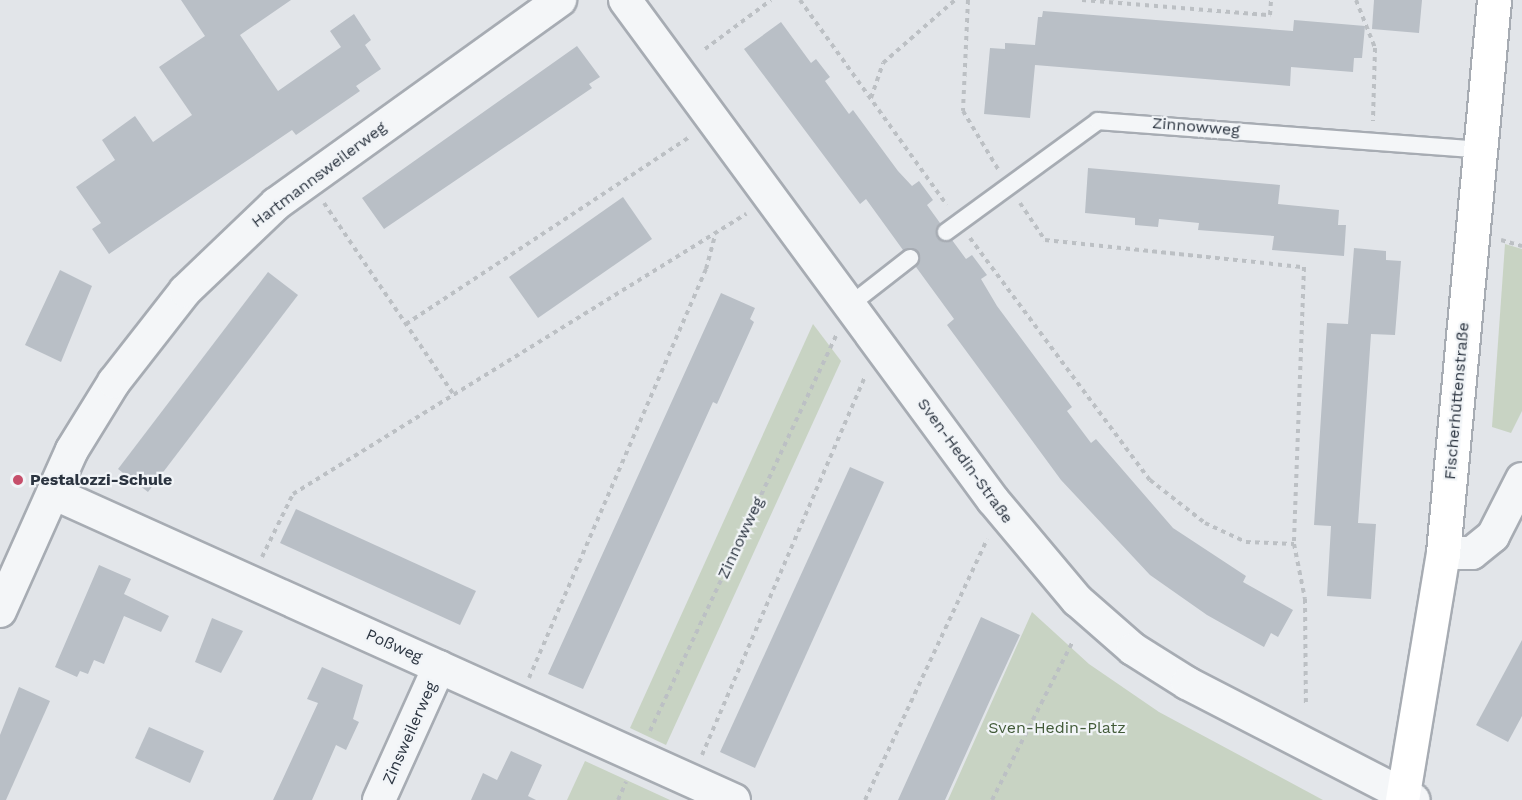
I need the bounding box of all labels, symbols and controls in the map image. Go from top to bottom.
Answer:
street label: Zinnowweg [1151,114,1241,140]
street label: Hartmannsweilerweg [248,118,390,232]
street label: Fischerhüttenstraße [1441,321,1473,481]
street label: Sven-Hedin-Straße [913,395,1017,527]
place label: Pestalozzi-Schule [30,470,172,490]
marker: Pestalozzi-Schule [11,473,25,487]
street label: Zinnowweg [714,494,768,582]
street label: Poßweg [363,625,425,667]
street label: Zinsweilerweg [379,679,441,787]
park label: Sven-Hedin-Platz [988,718,1126,738]

